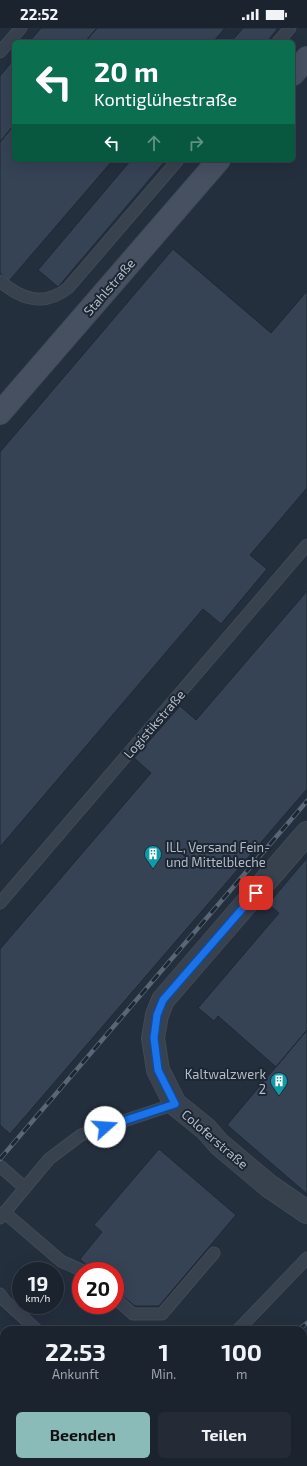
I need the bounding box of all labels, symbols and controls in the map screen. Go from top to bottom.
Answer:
text: 22:52 [20,5,58,23]
text: 20 m [94,54,159,88]
icon: left [28,56,80,108]
text: Kontiglühestraße [94,88,237,110]
icon: left [101,132,123,154]
icon: ahead [143,132,165,154]
icon: right [185,132,207,154]
street label: Stahlstraße [80,255,138,319]
street label: Logistikstraße [120,686,188,762]
place label: ILL, Versand Fein- und Mittelbleche [166,839,270,870]
building icon: ILL, Versand Fein- und Mittelbleche [143,844,163,869]
pin [239,876,273,910]
icon: arrive [245,882,267,904]
place label: Kaltwalzwerk 2 [185,1066,266,1097]
building icon: Kaltwalzwerk 2 [269,1071,289,1096]
position arrow [84,1106,126,1148]
street label: Coloferstraße [179,1106,251,1172]
speed limit sign: 20 [72,1262,124,1314]
text: 19 [28,1271,48,1295]
text: km/h [26,1292,50,1304]
text: 22:53 [45,1337,106,1366]
text: 1 [158,1337,169,1366]
text: 100 [221,1337,262,1366]
text: Ankunft [52,1366,99,1382]
text: Min. [151,1366,176,1382]
text: m [236,1366,247,1382]
button: Beenden [16,1412,150,1458]
button: Teilen [158,1412,291,1458]

